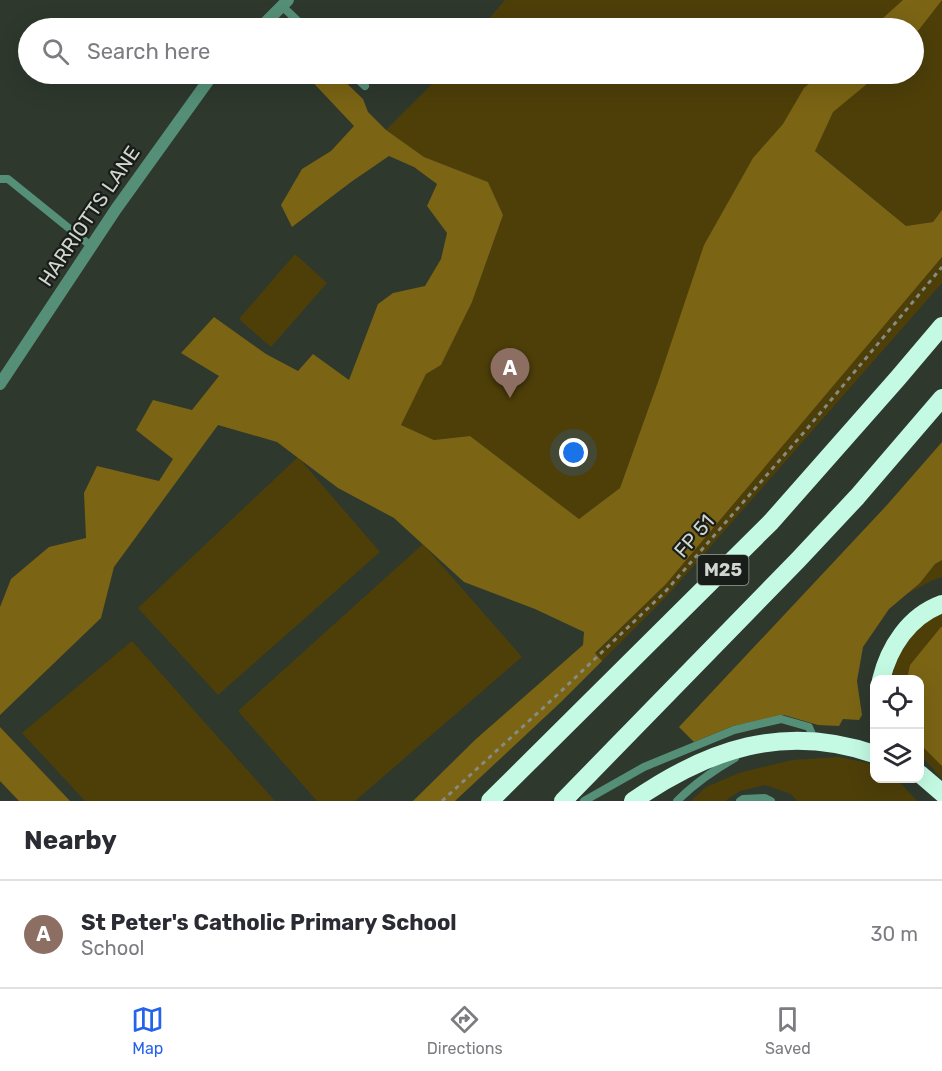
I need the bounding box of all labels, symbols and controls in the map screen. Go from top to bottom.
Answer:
search box [18,18,924,84]
icon: search [39,35,72,68]
text: Search here [87,38,210,65]
street label: HARRIOTTS LANE [33,141,145,291]
pin: A [490,348,530,398]
your location [559,438,588,467]
street label: FP 51 [669,510,719,562]
road number: M25 [698,555,748,585]
map controls [870,675,924,783]
button: locate [870,675,924,729]
button: layers [870,729,924,783]
text: Nearby [24,825,117,856]
text: St Peter's Catholic Primary School [81,909,457,936]
text: A [36,922,51,946]
text: 30 m [871,922,918,946]
text: School [81,936,144,960]
tab: Map [131,1003,164,1058]
tab: Directions [427,1003,503,1058]
tab: Saved [765,1003,811,1058]

